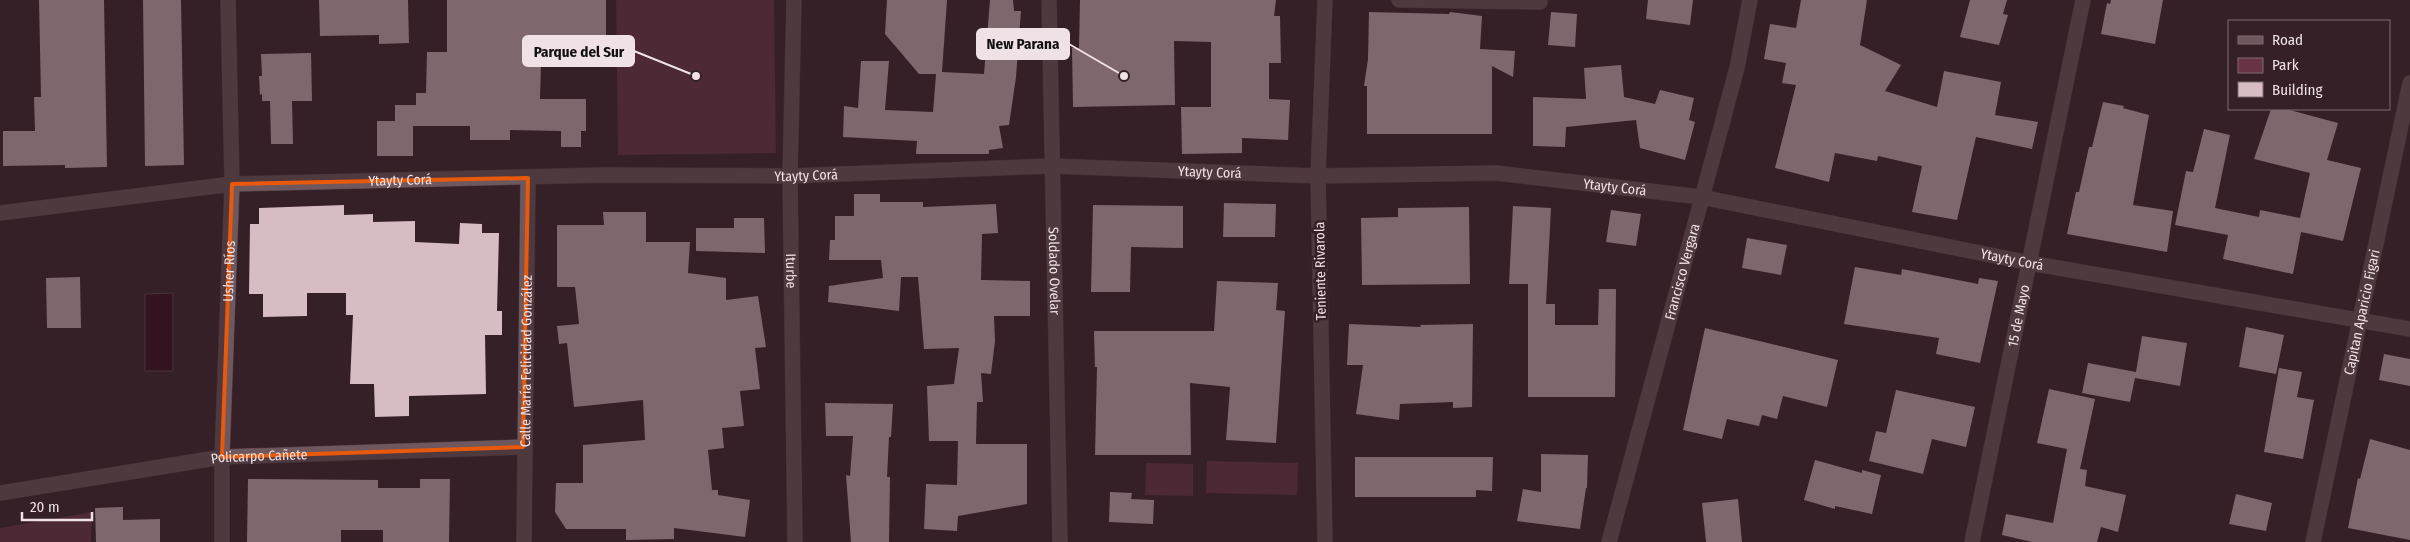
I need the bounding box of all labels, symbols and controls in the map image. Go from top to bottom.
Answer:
legend [2228,20,2390,110]
callout: New Parana [977,29,1069,59]
text: Road [2272,31,2303,49]
text: New Parana [987,35,1060,53]
callout: Parque del Sur [523,36,634,66]
text: Parque del Sur [534,43,625,61]
text: Park [2272,56,2299,74]
text: Building [2272,81,2323,99]
street label: Ytayty Corá [1178,163,1242,182]
street label: Ytayty Corá [774,166,838,185]
street label: Ytayty Corá [368,171,432,190]
street label: Ytayty Corá [1582,175,1648,200]
street label: Teniente Rivarola [1311,221,1330,321]
street label: Francisco Vergara [1661,222,1704,322]
street label: Soldado Ovelar [1045,227,1063,315]
street label: Usher Ríos [220,240,239,302]
street label: Ytayty Corá [1979,245,2045,274]
street label: Capitan Aparicio Figari [2341,248,2384,377]
street label: Iturbe [782,253,800,289]
street label: Calle María Felicidad González [517,274,536,447]
street label: 15 de Mayo [2004,283,2033,348]
street label: Policarpo Cañete [210,446,308,468]
scale bar [22,490,92,522]
text: 20 m [30,498,60,516]

